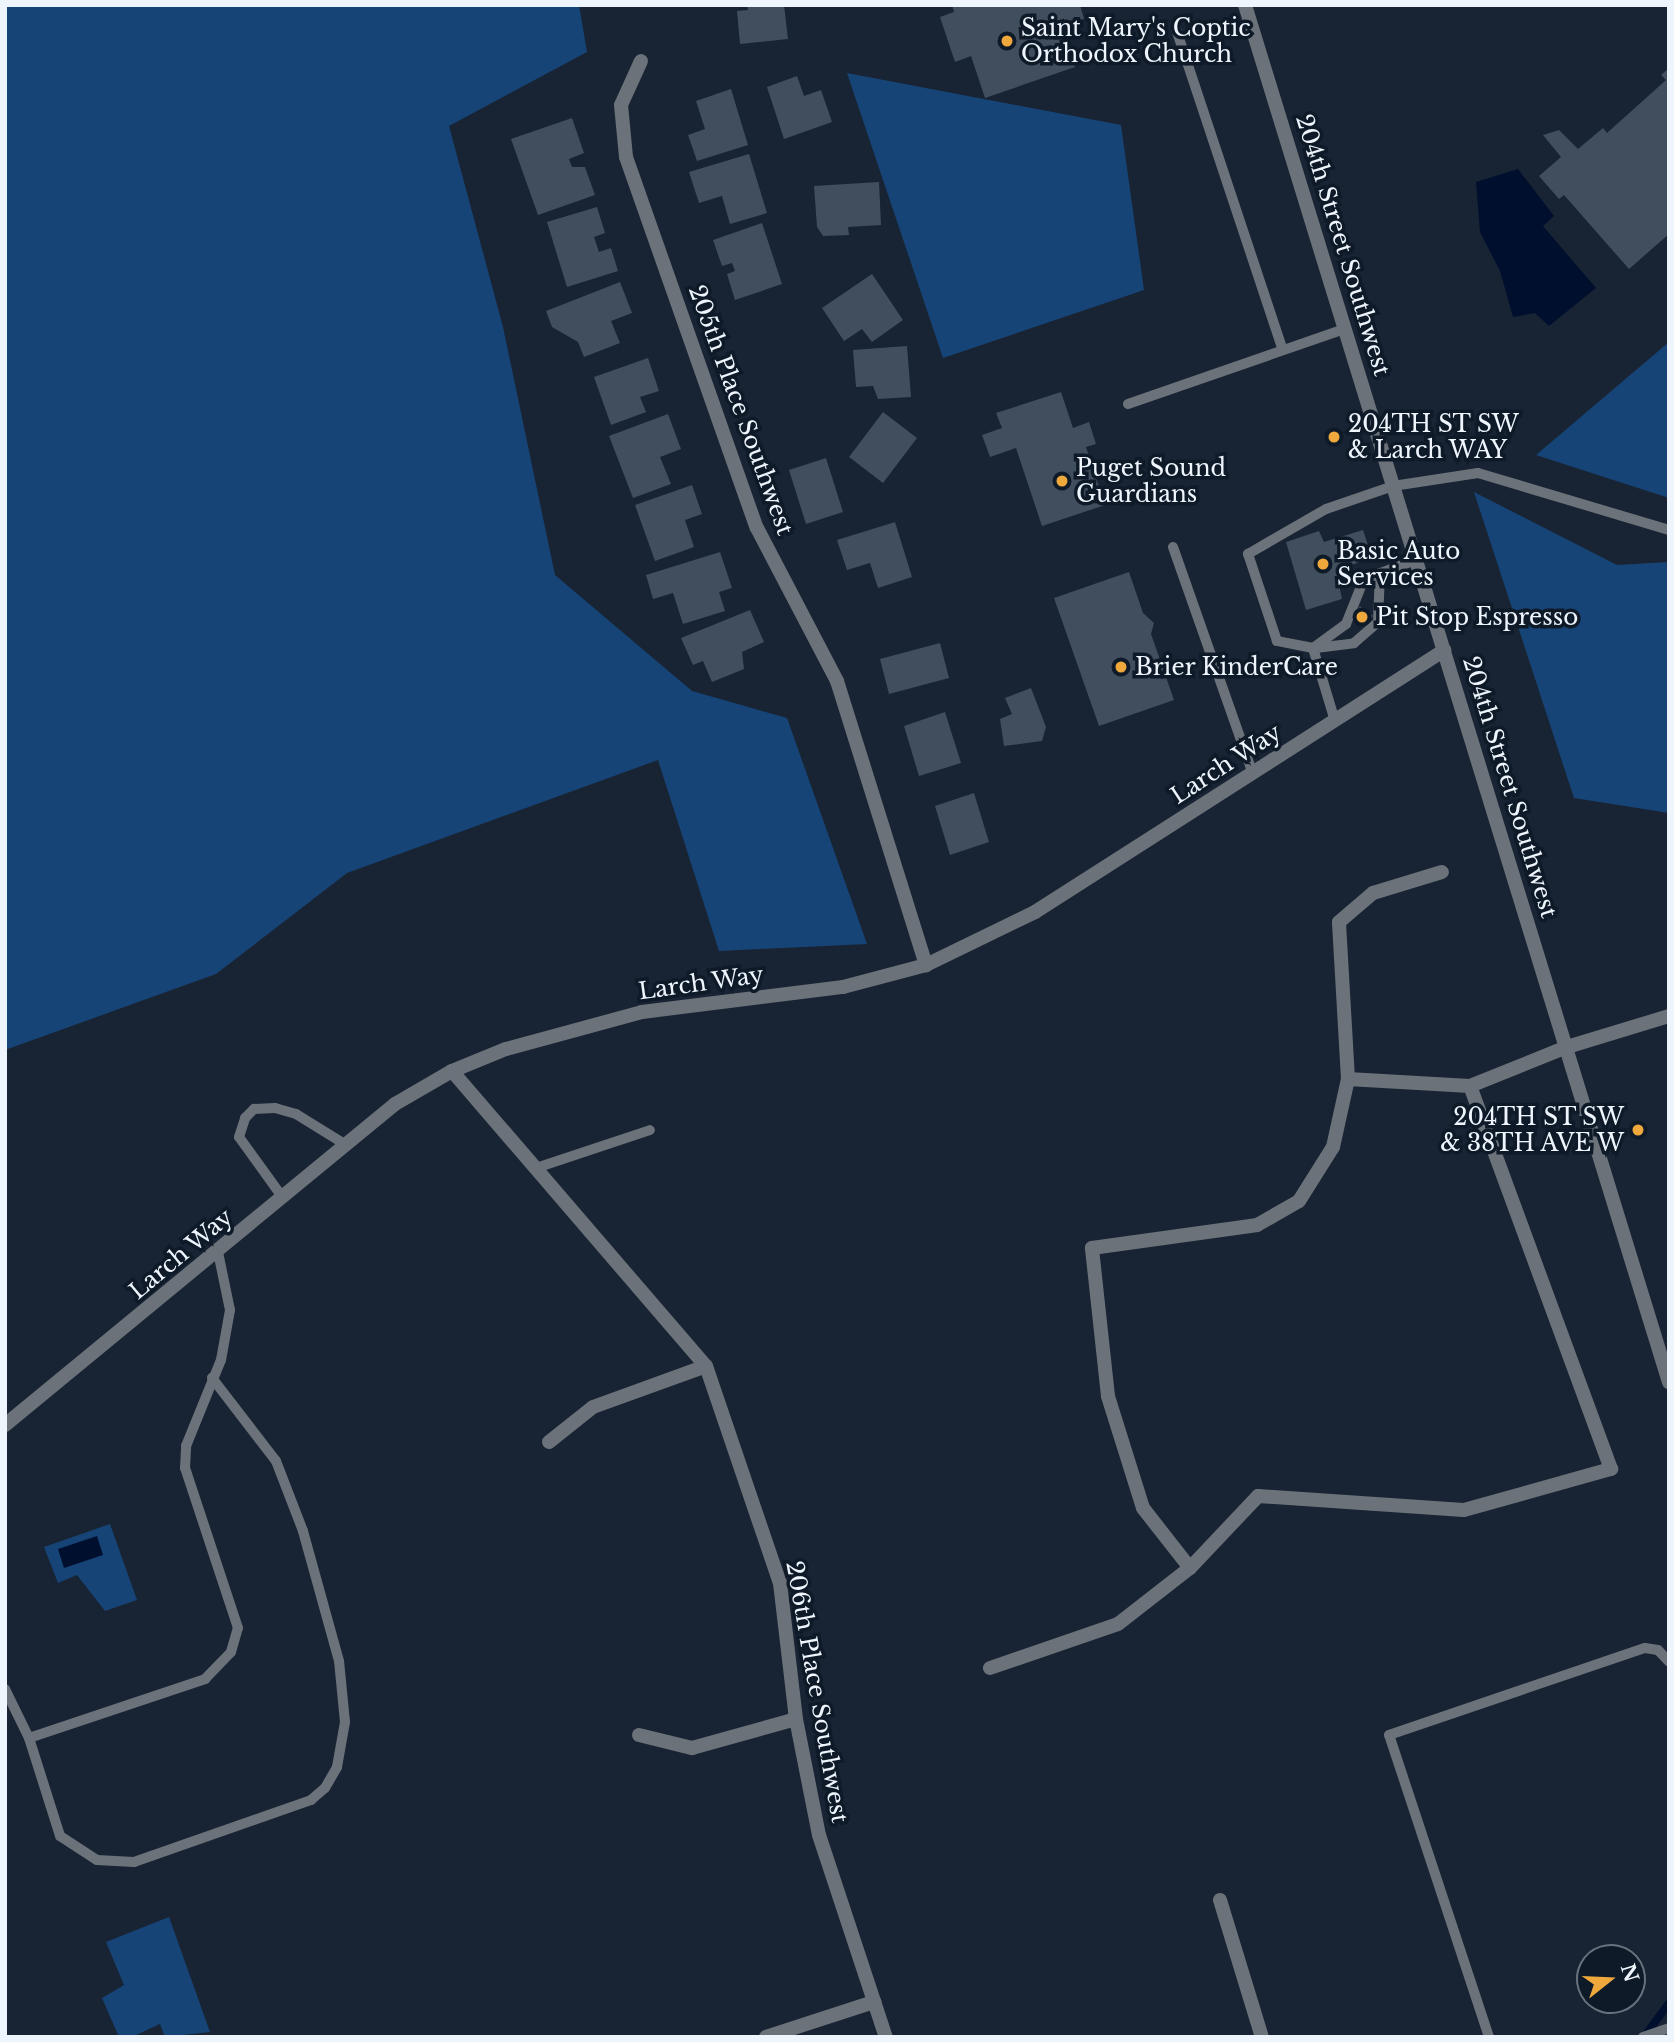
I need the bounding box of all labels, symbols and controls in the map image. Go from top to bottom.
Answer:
place label: Saint Mary's Coptic Orthodox Church [1021,14,1251,68]
marker: Saint Mary's Coptic Orthodox Church [999,33,1015,49]
street label: 204th Street Southwest [1290,111,1396,379]
street label: 205th Place Southwest [683,281,799,539]
place label: 204TH ST SW & Larch WAY [1348,410,1519,464]
marker: 204TH ST SW & Larch WAY [1326,429,1342,445]
place label: Puget Sound Guardians [1076,454,1226,508]
marker: Puget Sound Guardians [1054,473,1070,489]
place label: Basic Auto Services [1337,537,1461,591]
marker: Basic Auto Services [1315,556,1331,572]
place label: Pit Stop Espresso [1376,603,1578,631]
marker: Pit Stop Espresso [1354,609,1370,625]
place label: Brier KinderCare [1135,653,1339,681]
street label: 204th Street Southwest [1457,653,1563,921]
marker: Brier KinderCare [1113,659,1129,675]
street label: Larch Way [1165,718,1287,810]
street label: Larch Way [636,961,766,1005]
place label: 204TH ST SW & 38TH AVE W [1438,1103,1624,1157]
marker: 204TH ST SW & 38TH AVE W [1630,1122,1646,1138]
street label: Larch Way [124,1203,238,1305]
street label: 206th Place Southwest [780,1559,854,1825]
north arrow [1576,1944,1646,2014]
text: N [1616,1961,1643,1985]

